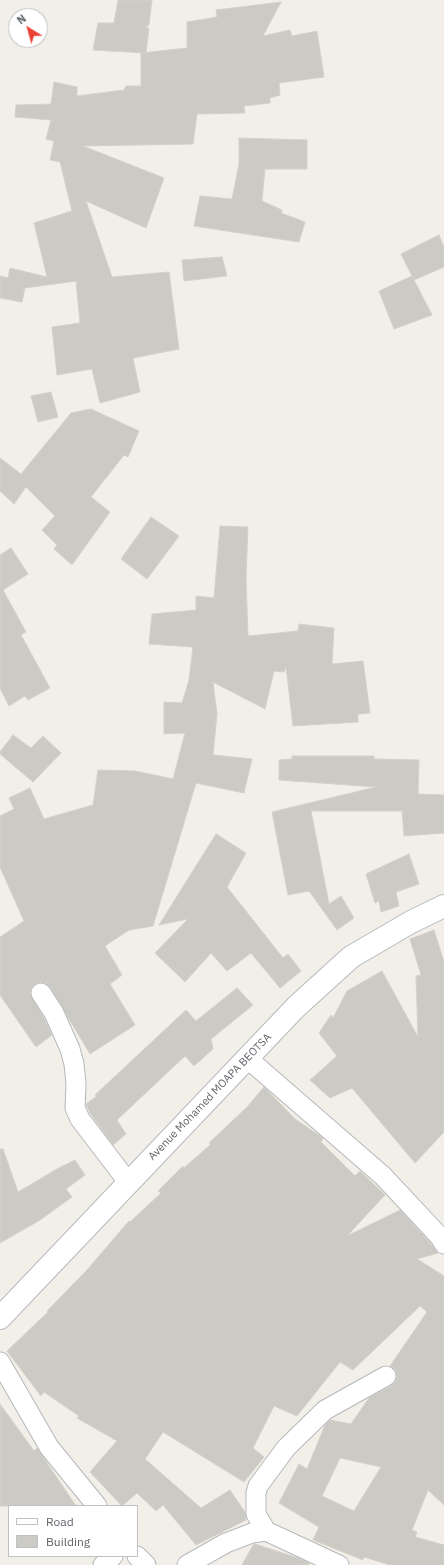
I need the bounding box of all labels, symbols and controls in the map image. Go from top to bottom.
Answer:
north arrow [8,8,48,48]
text: N [14,11,29,27]
street label: Avenue Mohamed MOAPA BEOTSA [146,1031,274,1163]
legend [8,1505,138,1557]
text: Road [46,1514,74,1529]
text: Building [46,1534,90,1549]

